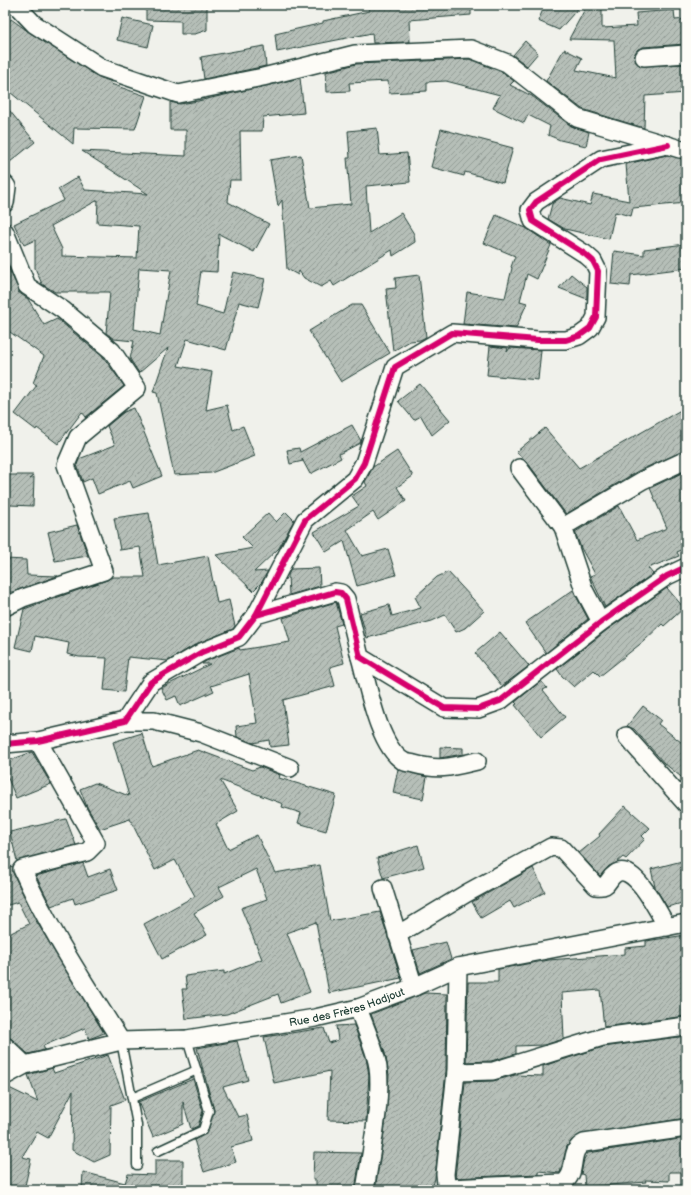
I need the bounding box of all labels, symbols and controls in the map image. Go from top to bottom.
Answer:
street label: Rue des Frères Hadjout [288,985,407,1029]

